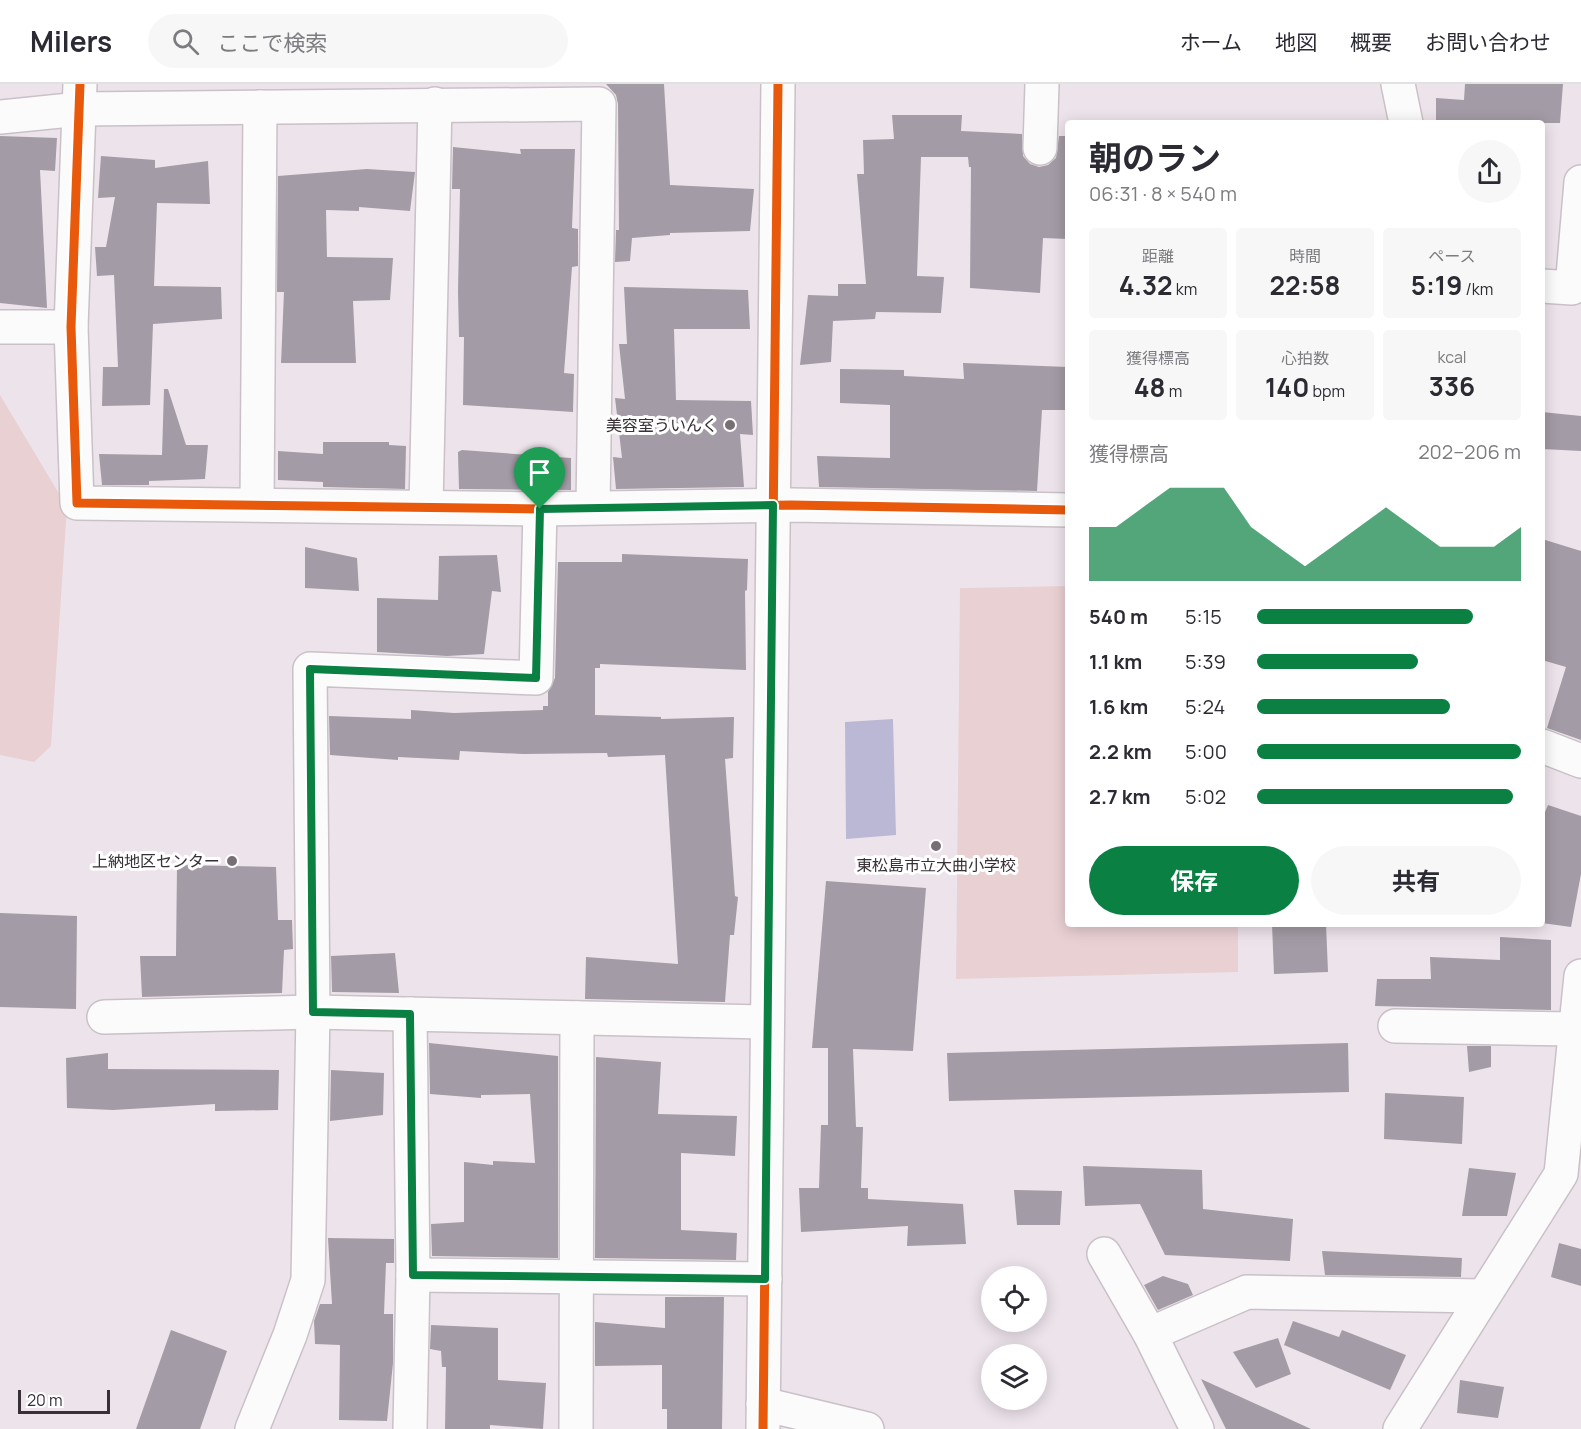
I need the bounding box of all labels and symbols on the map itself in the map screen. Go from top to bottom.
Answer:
place label: 美容室ういんく [606,414,718,436]
marker: 美容室ういんく [723,418,737,432]
pin [514,447,565,509]
marker: 東松島市立大曲小学校 [929,839,943,853]
place label: 上納地区センター [92,850,220,872]
marker: 上納地区センター [225,854,239,868]
place label: 東松島市立大曲小学校 [856,854,1016,876]
scale bar [18,1387,110,1414]

